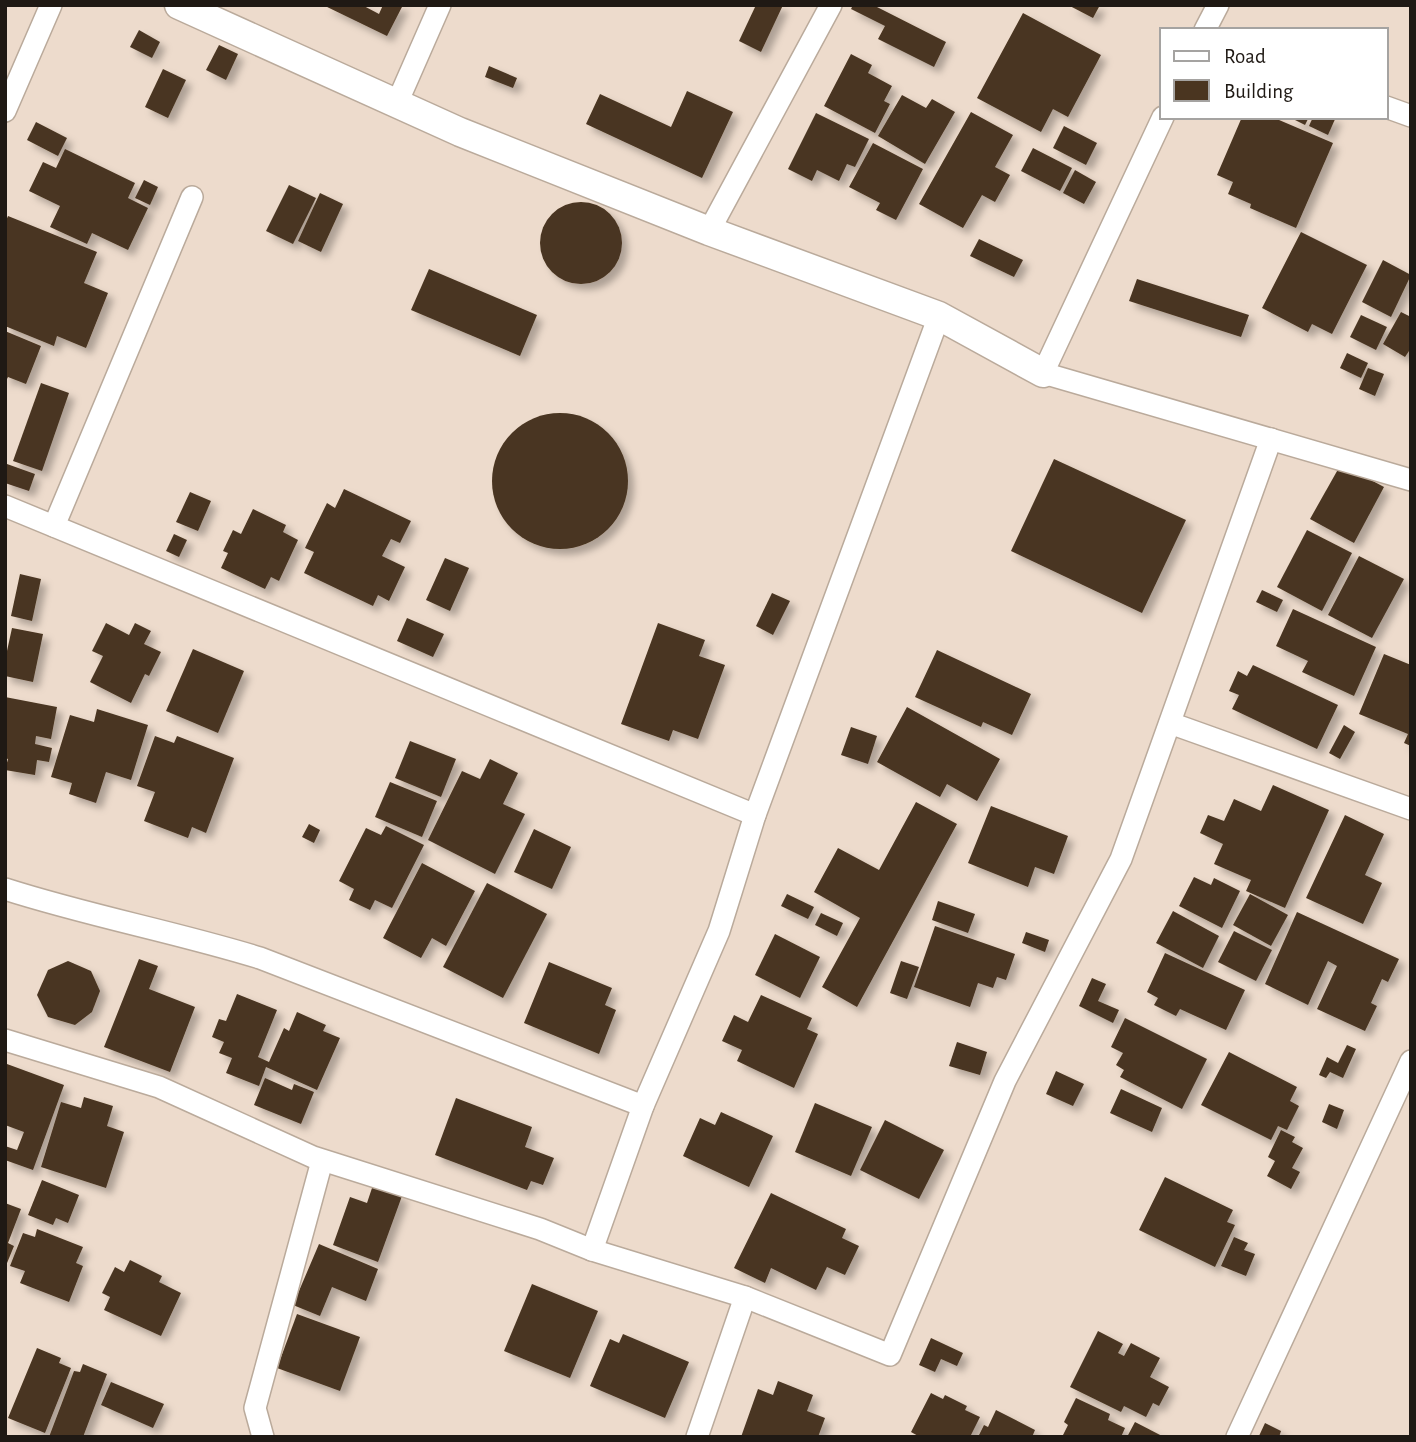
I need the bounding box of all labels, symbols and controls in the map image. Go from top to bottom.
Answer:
legend [1160,28,1388,119]
text: Road [1224,46,1266,67]
text: Building [1224,81,1294,102]

